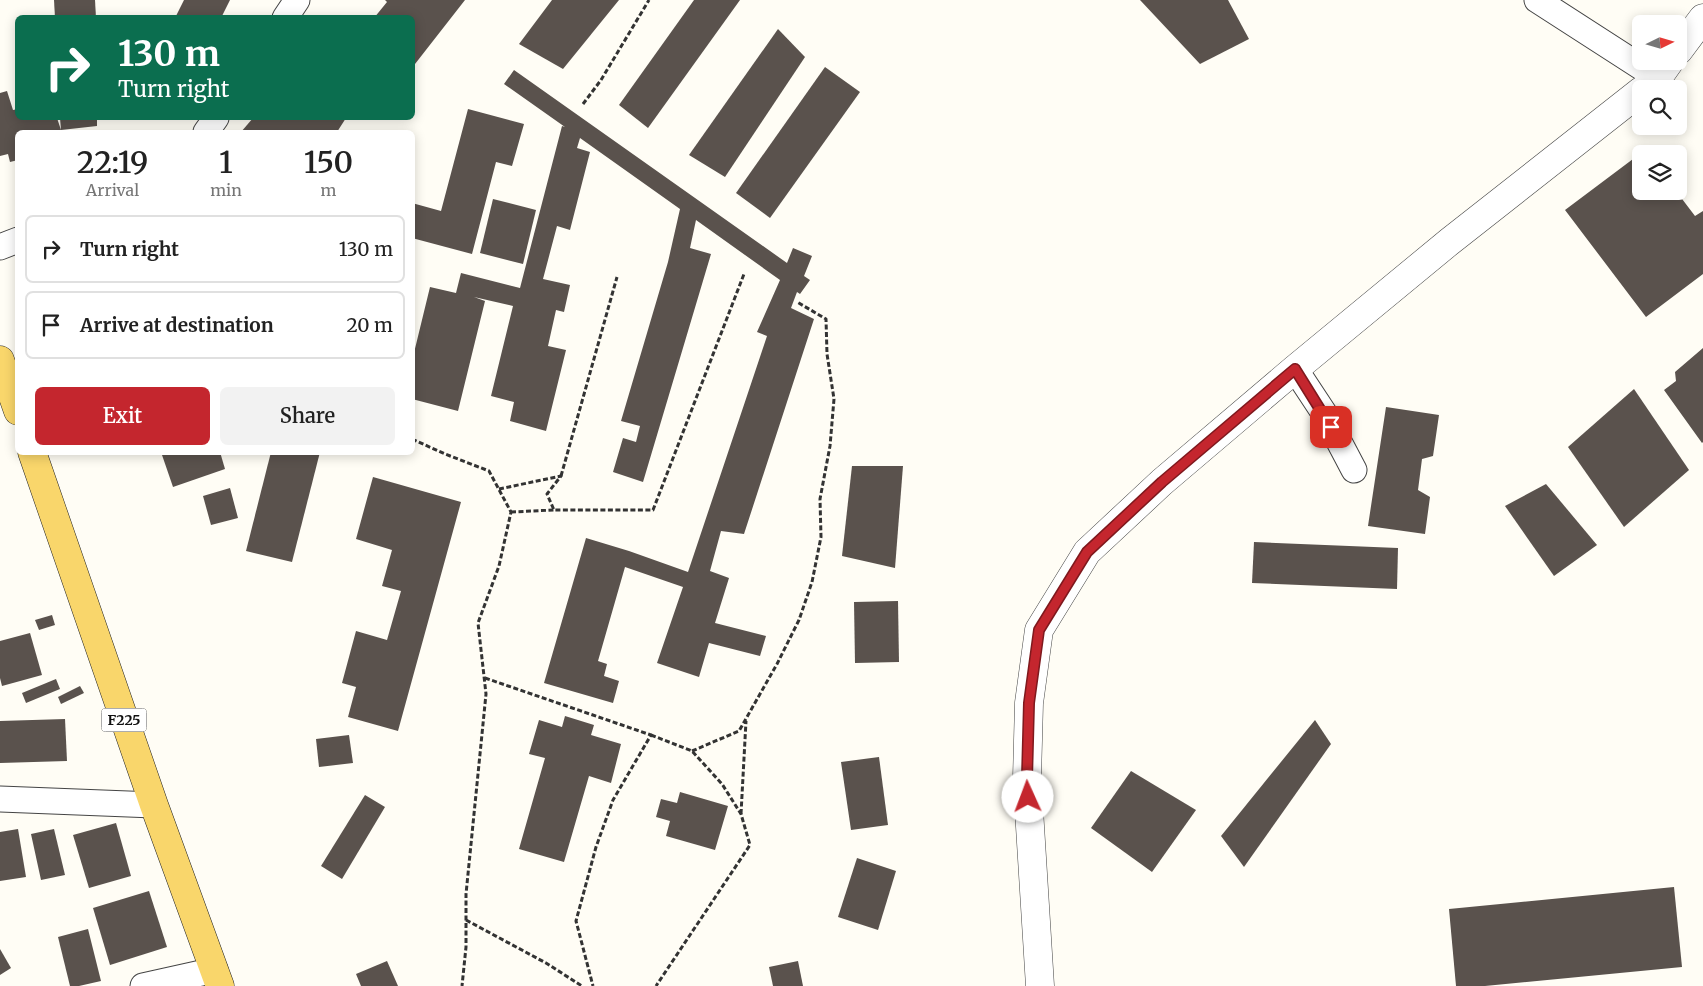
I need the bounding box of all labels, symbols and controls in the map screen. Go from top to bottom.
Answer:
north arrow [1632,15,1688,70]
map controls [1632,15,1687,200]
text: 130 m [118,32,220,76]
icon: right [35,35,100,100]
text: Turn right [118,75,229,103]
button: search [1632,80,1687,135]
text: 22:19 [77,143,148,181]
text: 1 [219,143,233,181]
text: 150 [304,143,353,181]
button: layers [1632,145,1687,200]
text: Arrival [86,180,139,200]
text: min [210,180,242,200]
text: m [320,180,336,200]
icon: right [37,235,65,263]
text: Turn right [80,237,179,261]
text: 130 m [339,237,393,261]
icon: arrive [37,311,65,339]
text: Arrive at destination [80,313,274,337]
text: 20 m [346,313,393,337]
button: Exit [35,387,210,445]
button: Share [220,387,395,445]
pin [1310,406,1352,448]
icon: arrive [1317,413,1345,441]
road number: F225 [102,708,146,732]
position arrow [1001,770,1053,822]

